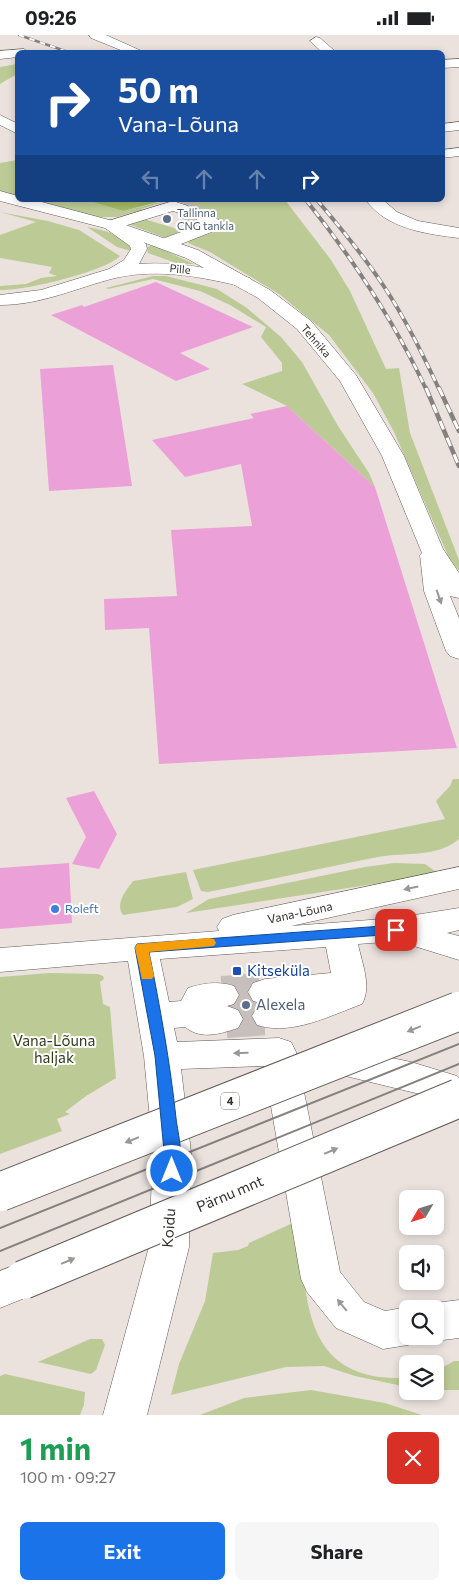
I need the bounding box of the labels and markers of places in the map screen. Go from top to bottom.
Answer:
place label: Tallinna CNG tankla [177,206,234,232]
marker: Tallinna CNG tankla [161,213,173,225]
place label: Roleft [65,901,99,915]
marker: Roleft [49,903,61,915]
pin [375,909,417,951]
place label: Kitseküla [247,961,310,979]
marker: Kitseküla [231,965,243,977]
place label: Alexela [256,995,305,1013]
marker: Alexela [240,999,252,1011]

